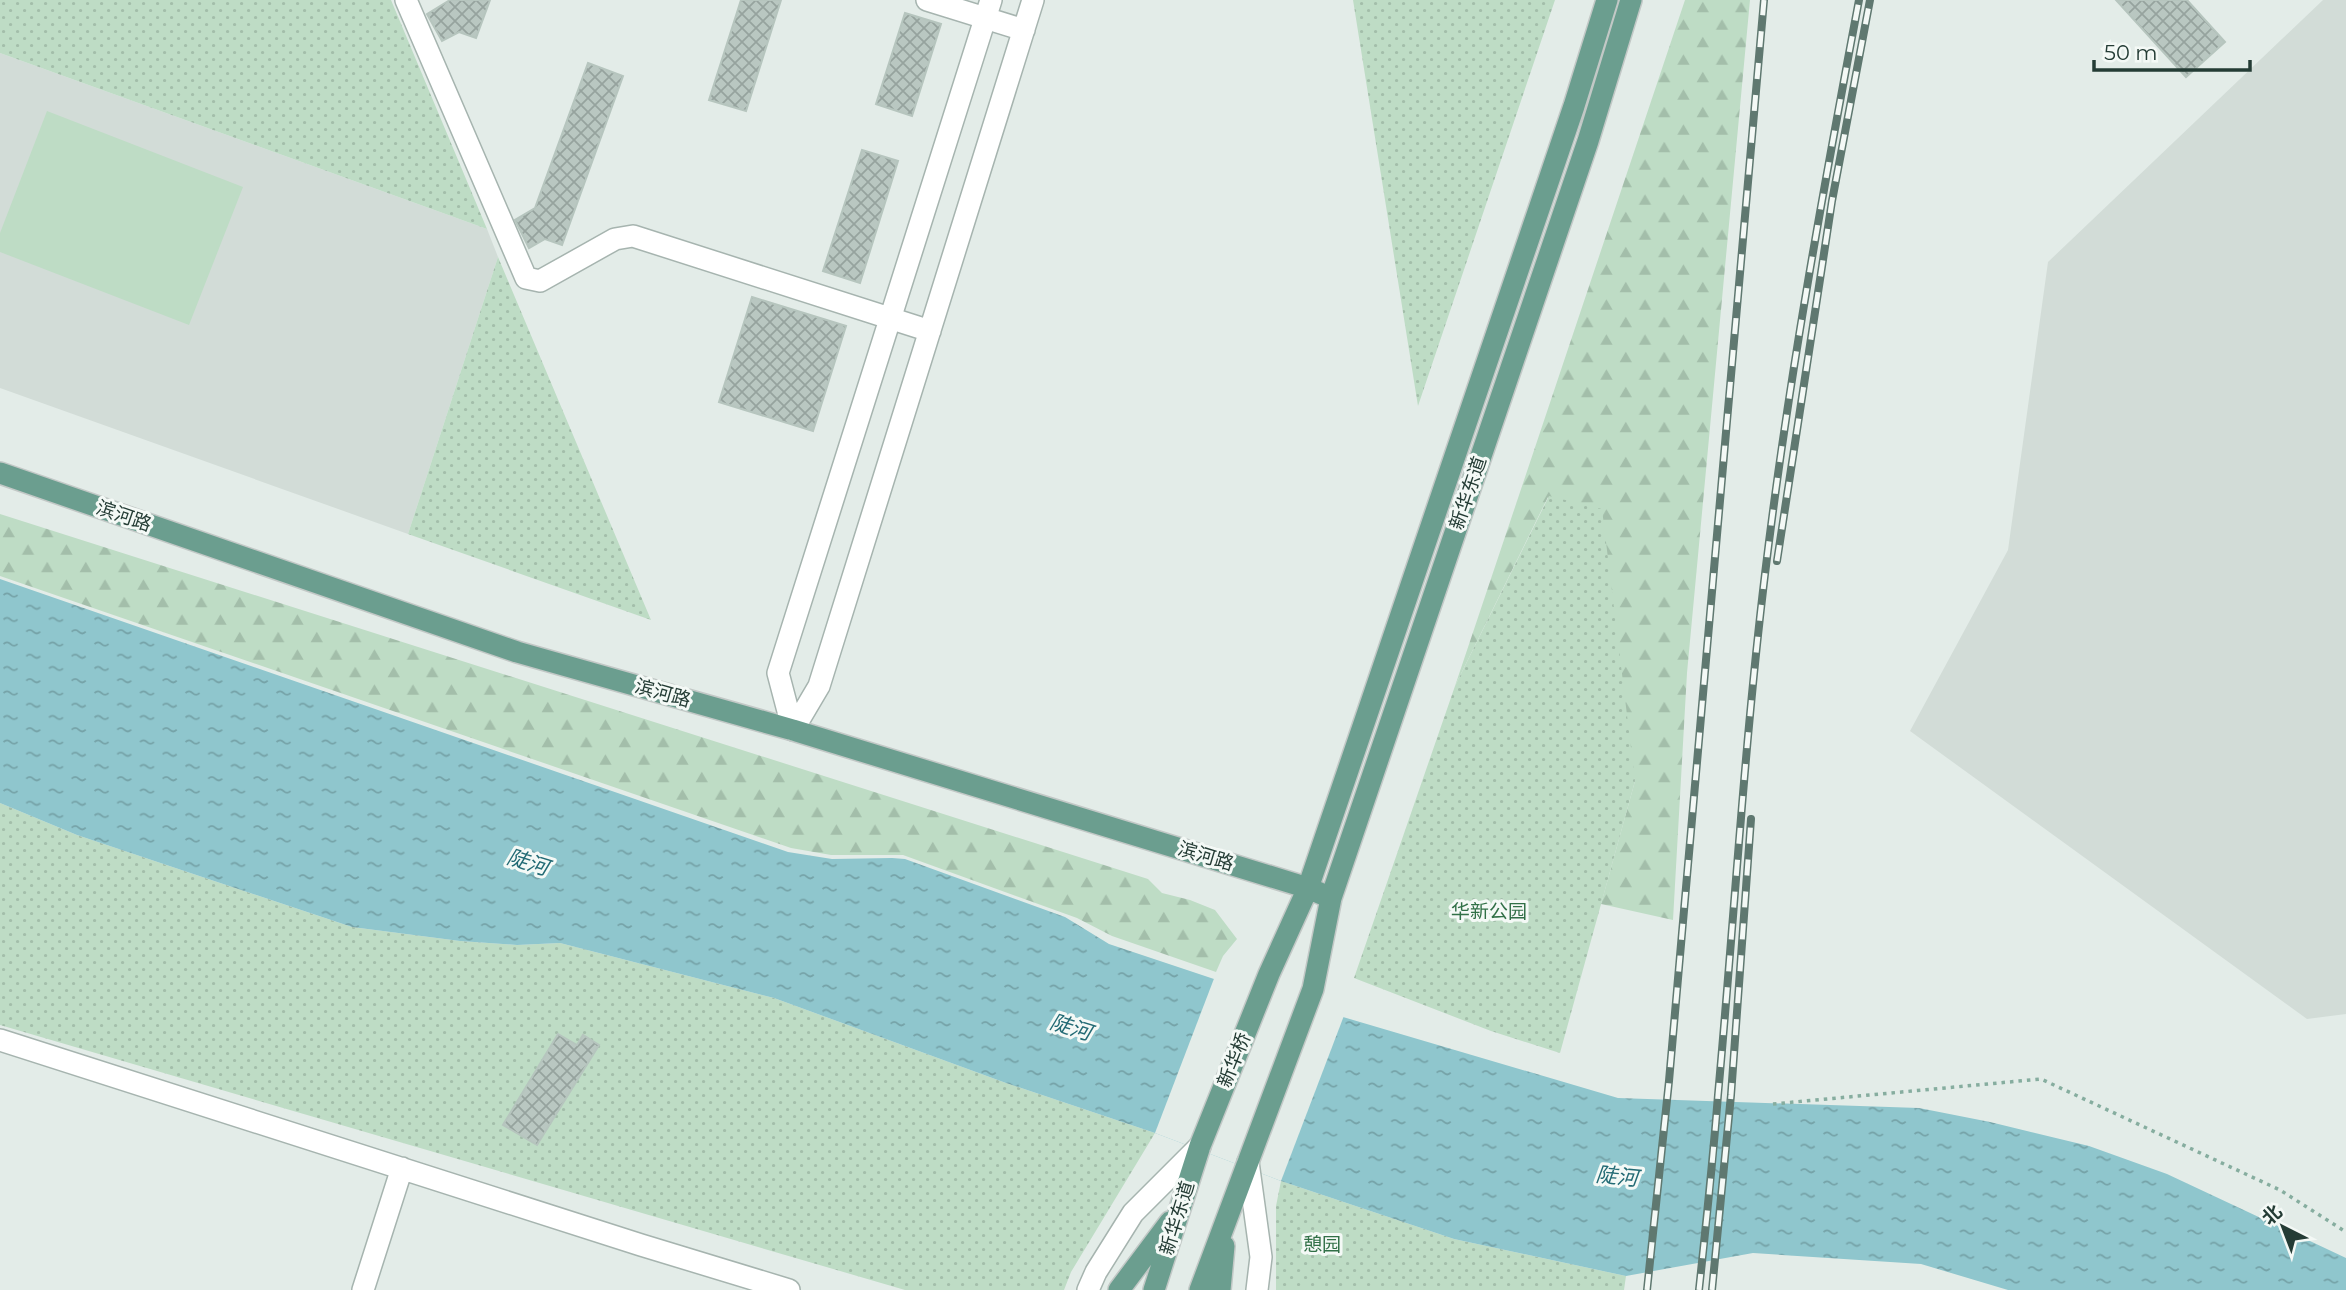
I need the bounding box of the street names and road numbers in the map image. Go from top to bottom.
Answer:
street label: 新华东道 [1445,453,1491,533]
street label: 滨河路 [93,496,155,536]
street label: 滨河路 [632,674,694,712]
street label: 滨河路 [1175,837,1237,875]
street label: 新华桥 [1213,1029,1255,1091]
street label: 新华东道 [1155,1178,1199,1258]

